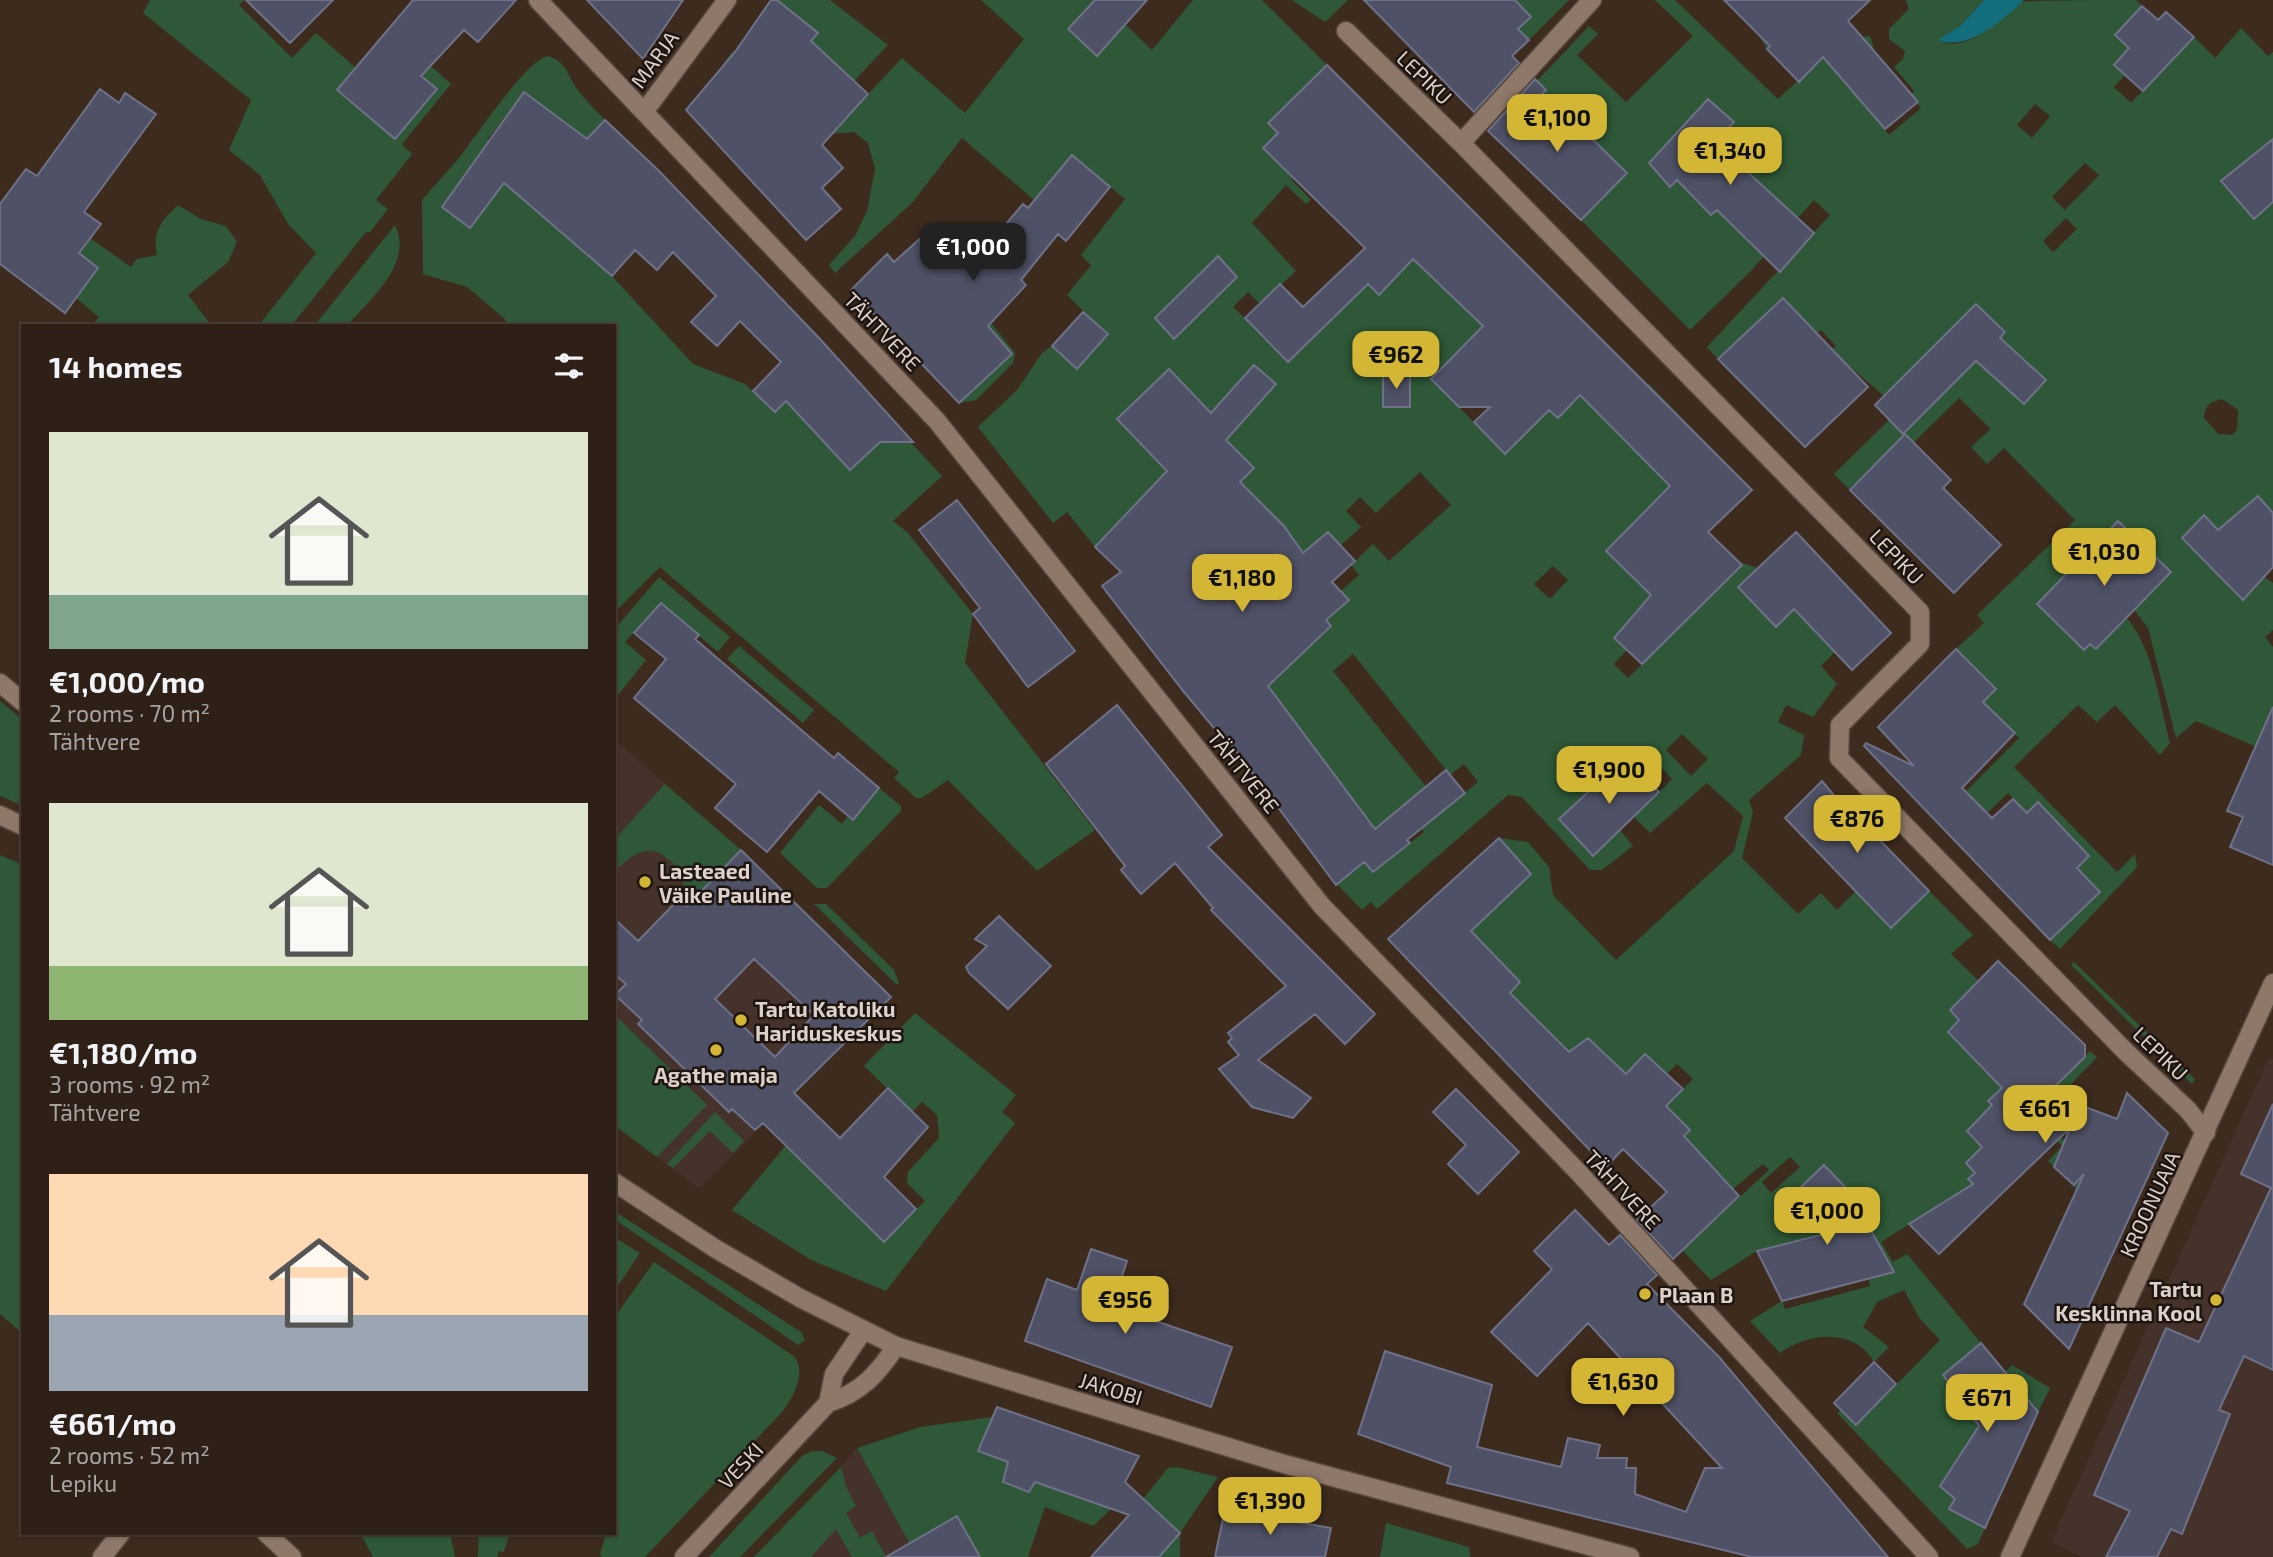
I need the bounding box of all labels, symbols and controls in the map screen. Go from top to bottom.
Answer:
street label: MARJA [625,25,683,93]
street label: LEPIKU [1392,45,1458,109]
pin: €1,100 [1500,94,1614,154]
text: €1,100 [1523,103,1591,131]
pin: €1,340 [1673,128,1787,187]
text: €1,340 [1694,136,1766,164]
pin: €1,000 [916,224,1030,283]
text: €1,000 [936,232,1010,260]
street label: TÄHTVERE [839,287,927,375]
pin: €962 [1355,332,1437,391]
text: €962 [1368,340,1424,368]
icon: filters [550,347,588,385]
text: 14 homes [49,348,183,384]
icon: home [256,478,382,604]
street label: LEPIKU [1865,523,1929,589]
pin: €1,030 [2047,528,2161,588]
text: €1,030 [2068,537,2140,565]
pin: €1,180 [1185,554,1299,614]
text: €1,180 [1208,563,1276,591]
text: €1,000/mo [49,663,205,699]
text: 2 rooms · 70 m² [49,699,210,727]
street label: TÄHTVERE [1203,724,1285,818]
text: Tähtvere [49,727,141,755]
pin: €1,900 [1552,746,1666,806]
text: €1,900 [1573,755,1645,783]
pin: €876 [1816,796,1898,855]
text: €876 [1830,804,1884,832]
icon: home [256,849,382,975]
place label: Lasteaed Väike Pauline [659,858,792,907]
marker: Lasteaed Väike Pauline [637,874,653,890]
place label: Tartu Katoliku Hariduskeskus [755,996,902,1045]
marker: Tartu Katoliku Hariduskeskus [733,1012,749,1028]
street label: LEPIKU [2128,1021,2194,1085]
text: €1,180/mo [49,1034,198,1070]
marker: Agathe maja [708,1042,724,1058]
place label: Agathe maja [654,1062,778,1087]
text: 3 rooms · 92 m² [49,1070,210,1098]
pin: €661 [2004,1086,2086,1145]
text: €661 [2019,1094,2071,1122]
text: Tähtvere [49,1098,141,1126]
street label: TÄHTVERE [1580,1144,1666,1234]
street label: KROONUAIA [2114,1147,2184,1261]
pin: €1,000 [1770,1188,1884,1247]
text: €1,000 [1790,1196,1864,1224]
icon: home [256,1220,382,1346]
pin: €956 [1084,1276,1166,1336]
place label: Tartu Kesklinna Kool [2055,1276,2202,1325]
place label: Plaan B [1659,1282,1733,1307]
text: €956 [1098,1285,1152,1313]
marker: Plaan B [1637,1286,1653,1302]
marker: Tartu Kesklinna Kool [2208,1292,2224,1308]
pin: €1,630 [1566,1358,1680,1418]
street label: JAKOBI [1076,1367,1146,1409]
text: €1,630 [1587,1367,1659,1395]
pin: €671 [1946,1374,2028,1434]
text: €671 [1962,1383,2012,1411]
text: €661/mo [49,1405,176,1441]
street label: VESKI [712,1437,768,1493]
text: 2 rooms · 52 m² [49,1441,210,1469]
text: Lepiku [49,1469,117,1497]
pin: €1,390 [1213,1478,1327,1537]
text: €1,390 [1234,1486,1306,1514]

